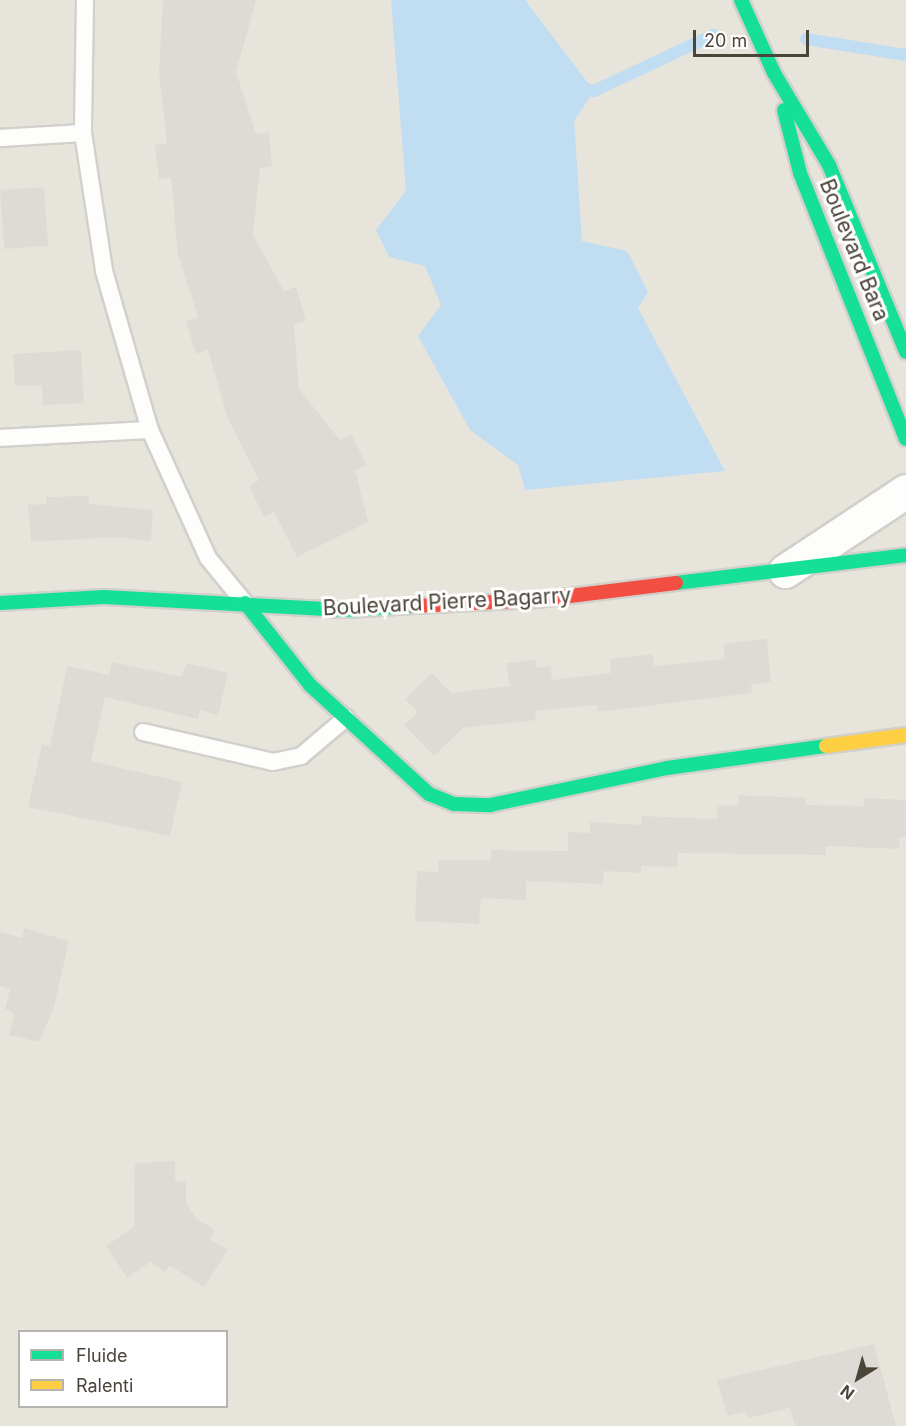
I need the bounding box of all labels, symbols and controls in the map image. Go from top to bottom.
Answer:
scale bar [696,18,812,56]
text: 20 m [704,30,747,51]
street label: Boulevard Bara [814,175,894,325]
street label: Boulevard Pierre Bagarry [322,583,572,621]
legend [18,1330,228,1408]
text: Fluide [76,1345,128,1366]
north arrow [828,1348,888,1408]
text: Ralenti [76,1375,133,1396]
text: N [836,1381,858,1404]

